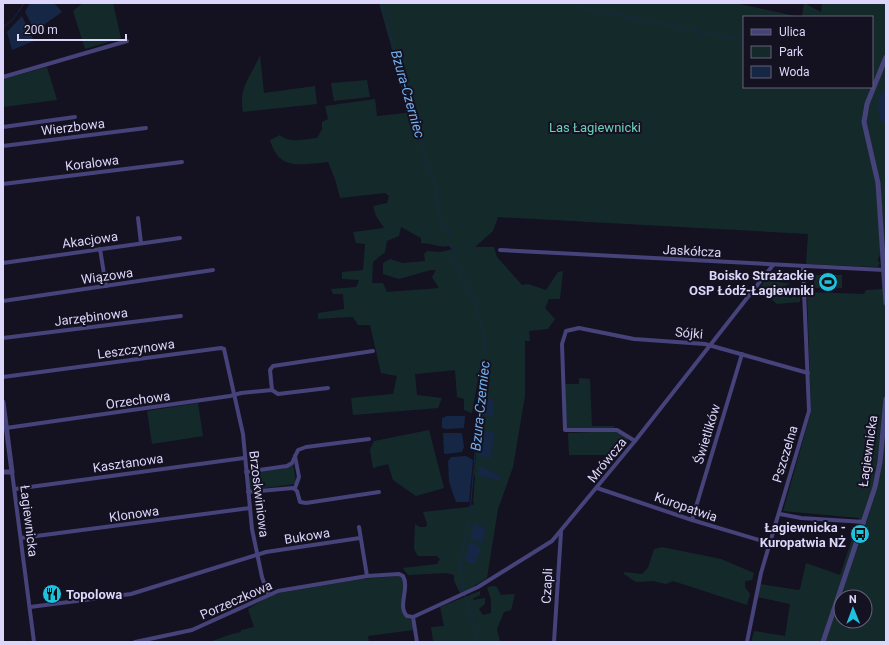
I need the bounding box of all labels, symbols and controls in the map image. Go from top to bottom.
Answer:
scale bar [18,16,126,42]
legend [743,16,873,88]
text: 200 m [24,23,58,37]
text: Ulica [779,25,805,39]
text: Park [779,45,804,59]
water label: Bzura-Czerniec [388,48,428,140]
text: Woda [779,65,810,79]
street label: Wierzbowa [40,116,106,138]
park label: Las Łagiewnicki [549,120,641,135]
street label: Koralowa [64,152,120,174]
street label: Akacjowa [61,229,119,251]
street label: Jaskółcza [662,242,722,260]
street label: Wiązowa [80,265,134,287]
place label: Boisko Strażackie OSP Łódź-Łagiewniki [689,268,814,298]
sports icon: Boisko Strażackie OSP Łódź-Łagiewniki [817,271,839,293]
street label: Jarzębinowa [53,305,129,329]
street label: Sójki [674,324,704,342]
street label: Leszczynowa [96,336,176,362]
water label: Bzura-Czerniec [467,360,493,452]
street label: Orzechowa [105,388,171,412]
street label: Świetlików [691,402,723,466]
street label: Łagiewnicka [856,414,880,488]
street label: Pszczelna [769,424,801,484]
street label: Mrówcza [584,435,630,485]
street label: Brzoskwiniowa [246,450,272,538]
street label: Kasztanowa [92,451,164,475]
street label: Łagiewnicka [17,484,41,558]
street label: Kuropatwia [653,489,719,525]
street label: Klonowa [108,503,160,525]
place label: Łagiewnicka - Kuropatwia NŻ [760,520,846,550]
bus stop icon: Łagiewnicka - Kuropatwia NŻ [849,523,871,545]
street label: Bukowa [283,525,331,547]
street label: Czapli [539,568,555,604]
street label: Porzeczkowa [198,577,274,623]
restaurant icon: Topolowa [41,583,63,605]
place label: Topolowa [66,587,122,602]
north arrow [833,589,873,629]
text: N [849,593,857,606]

